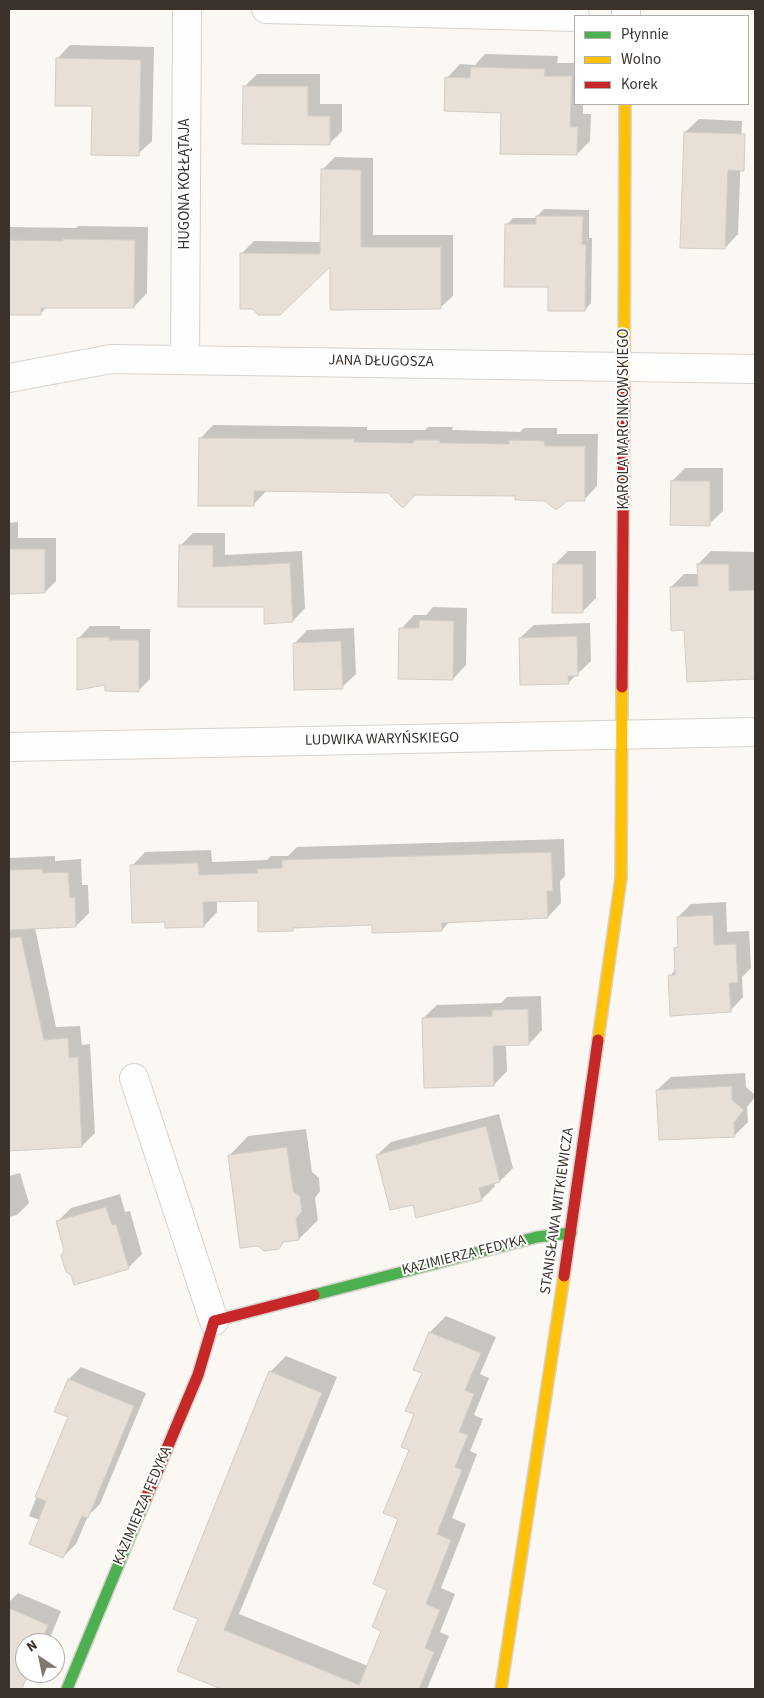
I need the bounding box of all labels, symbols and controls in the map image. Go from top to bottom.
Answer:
legend [574,15,749,105]
text: Płynnie [621,24,669,45]
text: Wolno [621,49,661,70]
text: Korek [621,74,658,95]
street label: HUGONA KOŁŁĄTAJA [177,118,195,250]
street label: KAROLA MARCINKOWSKIEGO [616,328,634,510]
street label: JANA DŁUGOSZA [328,352,434,372]
street label: LUDWIKA WARYŃSKIEGO [305,730,459,750]
street label: STANISŁAWA WITKIEWICZA [537,1126,579,1296]
street label: KAZIMIERZA FEDYKA [400,1232,528,1280]
street label: KAZIMIERZA FEDYKA [110,1444,176,1568]
north arrow [15,1633,65,1683]
text: N [23,1635,42,1657]

